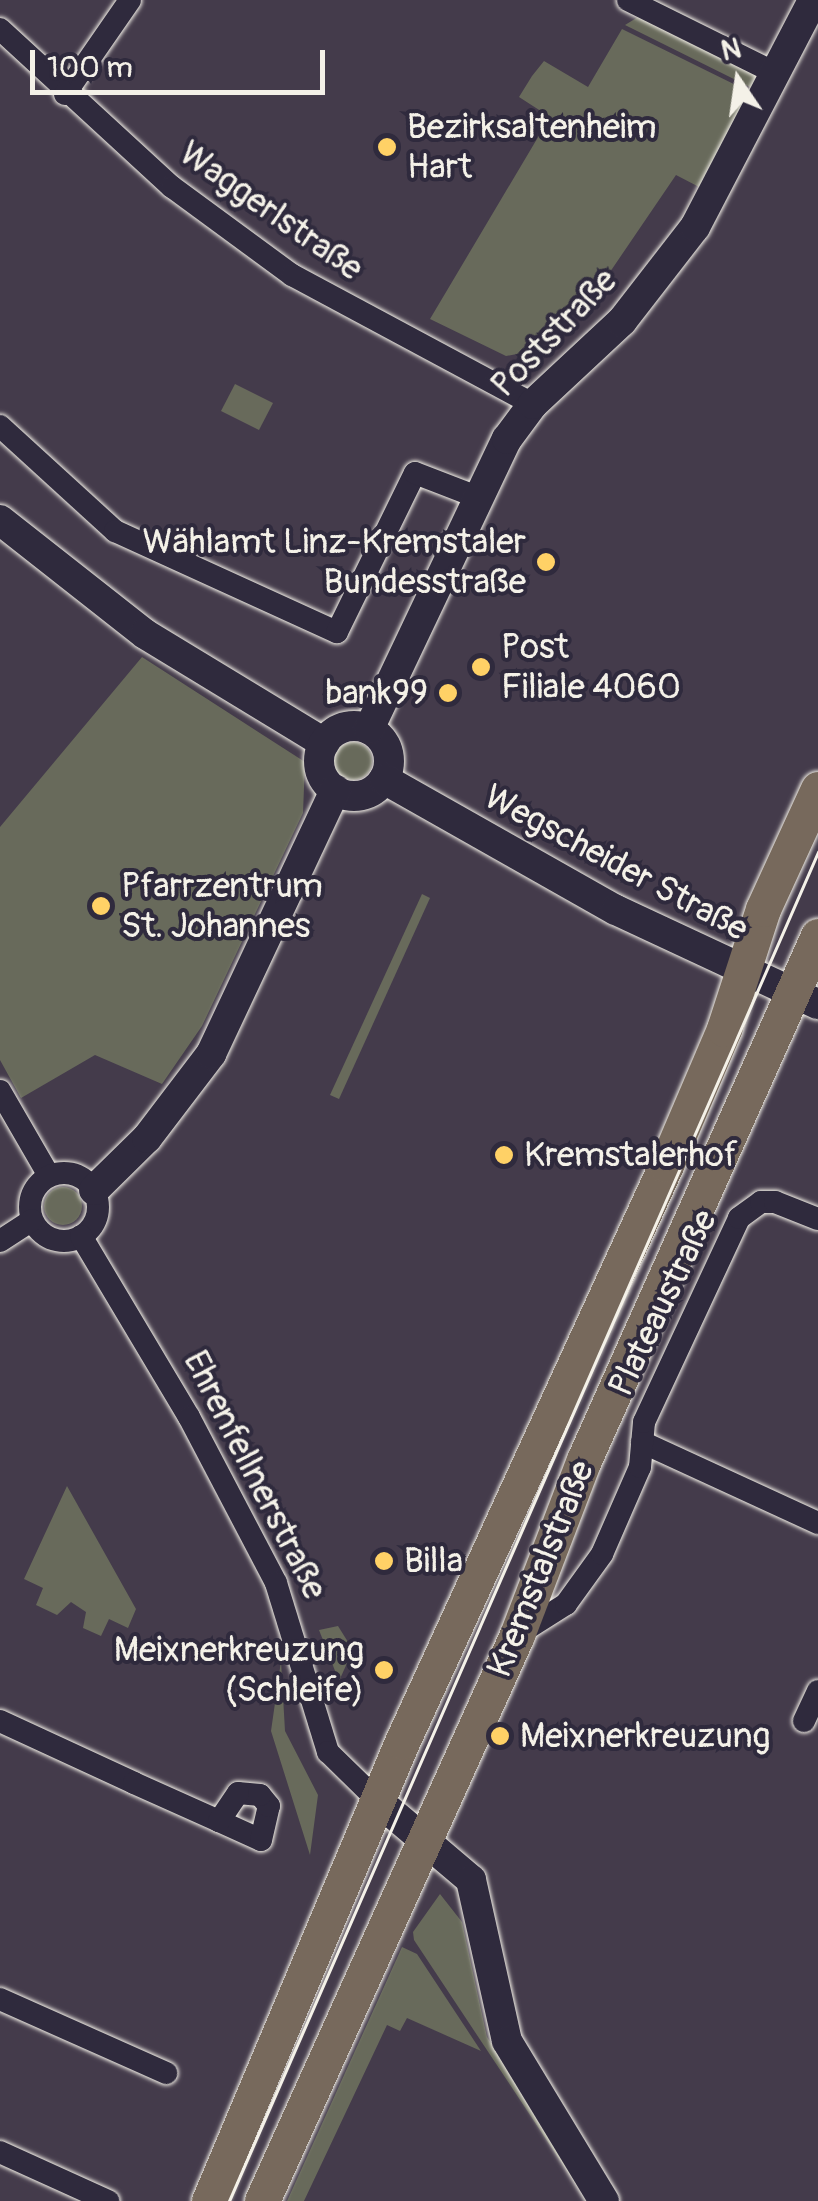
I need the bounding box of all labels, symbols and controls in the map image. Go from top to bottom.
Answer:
scale bar [35,30,330,92]
north arrow [688,30,788,130]
text: N [718,31,744,69]
text: 100 m [47,49,133,86]
place label: Bezirksaltenheim Hart [407,106,656,188]
street label: Waggerlstraße [171,132,371,290]
marker: Bezirksaltenheim Hart [376,136,398,158]
street label: Poststraße [482,260,626,406]
place label: Wählamt Linz-Kremstaler Bundesstraße [143,521,526,603]
marker: Wählamt Linz-Kremstaler Bundesstraße [535,551,557,573]
place label: Post Filiale 4060 [501,626,681,708]
marker: Post Filiale 4060 [470,656,492,678]
place label: bank99 [325,672,428,714]
marker: bank99 [437,682,459,704]
street label: Wegscheider Straße [477,776,755,950]
place label: Pfarrzentrum St. Johannes [121,865,323,947]
marker: Pfarrzentrum St. Johannes [90,895,112,917]
place label: Kremstalerhof [524,1134,738,1176]
marker: Kremstalerhof [493,1144,515,1166]
street label: Plateaustraße [600,1203,726,1403]
street label: Ehrenfellnerstraße [174,1344,336,1606]
street label: Kremstalstraße [479,1455,603,1683]
place label: Billa [404,1540,463,1582]
marker: Billa [373,1550,395,1572]
place label: Meixnerkreuzung (Schleife) [114,1629,364,1711]
marker: Meixnerkreuzung (Schleife) [373,1659,395,1681]
place label: Meixnerkreuzung [520,1715,770,1757]
marker: Meixnerkreuzung [489,1725,511,1747]

